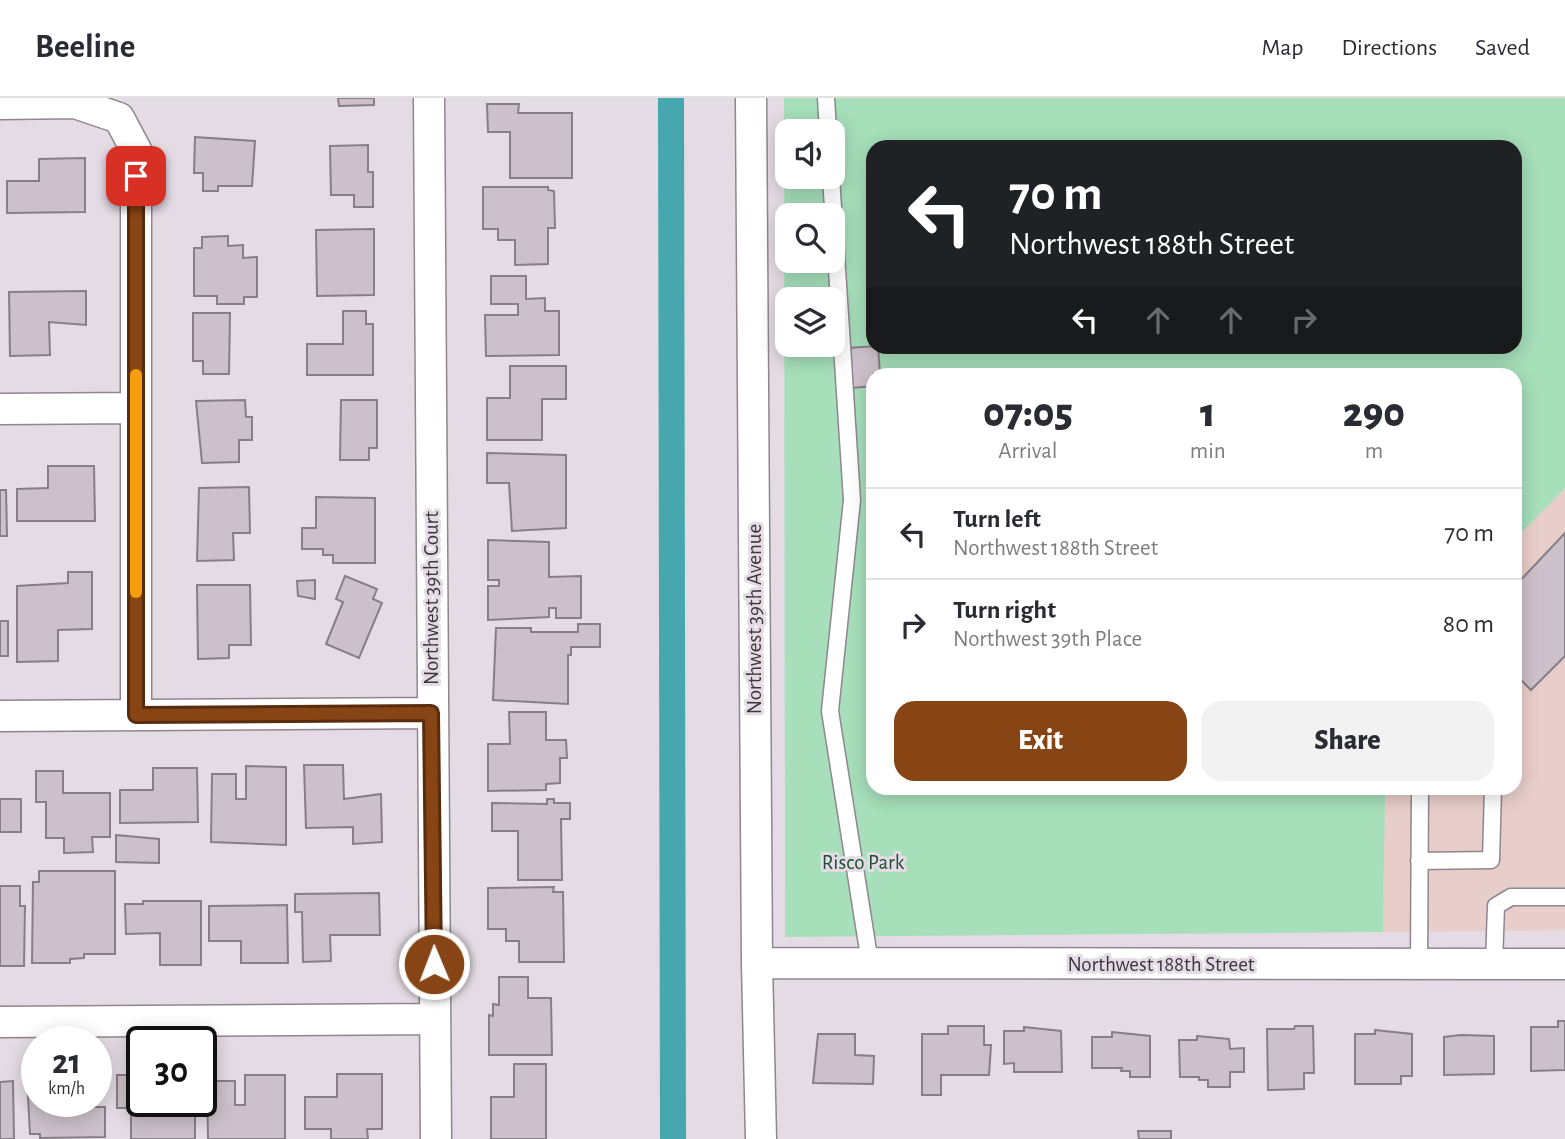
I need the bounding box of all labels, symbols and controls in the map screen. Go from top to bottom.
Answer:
text: Beeline [35,31,135,64]
text: Map [1261,36,1303,60]
text: Directions [1341,36,1437,60]
text: Saved [1475,36,1530,60]
map controls [775,119,845,357]
button: sound [775,119,845,189]
pin [106,146,166,206]
icon: arrive [117,157,155,195]
icon: left [894,168,985,259]
text: 70 m [1009,170,1103,219]
button: search [775,203,845,273]
text: Northwest 188th Street [1009,228,1294,260]
button: layers [775,287,845,357]
icon: left [1066,301,1104,339]
icon: ahead [1139,301,1177,339]
icon: ahead [1212,301,1250,339]
icon: right [1285,301,1323,339]
text: 07:05 [983,392,1073,434]
text: 1 [1200,392,1216,434]
text: 290 [1343,392,1405,434]
text: Arrival [998,440,1057,463]
text: min [1190,440,1226,463]
text: m [1365,440,1383,463]
text: Turn left [953,506,1041,532]
street label: Northwest 39th Court [421,511,442,685]
icon: left [894,515,932,553]
text: 70 m [1444,520,1494,546]
street label: Northwest 39th Avenue [744,524,765,714]
text: Northwest 188th Street [953,537,1158,560]
text: Turn right [953,597,1056,623]
icon: right [894,606,932,644]
text: 80 m [1443,611,1494,637]
text: Northwest 39th Place [953,628,1142,651]
button: Exit [894,701,1187,781]
button: Share [1201,701,1494,781]
park label: Risco Park [822,852,905,873]
position arrow [397,927,471,1001]
street label: Northwest 188th Street [1067,954,1255,975]
speed limit sign: 30 [126,1026,217,1117]
text: 21 [52,1045,81,1080]
text: km/h [48,1080,85,1098]

